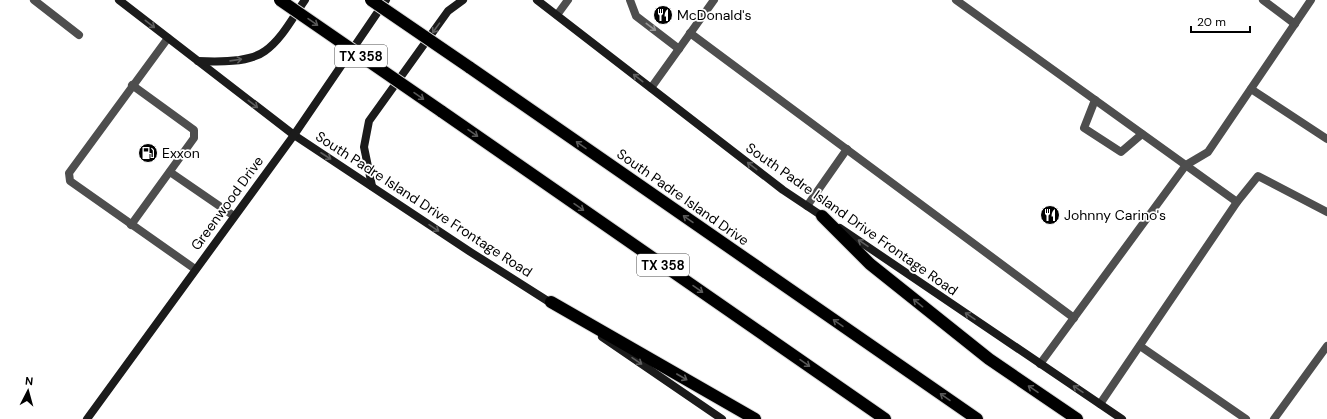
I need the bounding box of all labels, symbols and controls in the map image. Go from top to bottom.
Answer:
restaurant icon: McDonald's [652,4,674,26]
place label: McDonald's [677,6,752,24]
scale bar [1191,8,1250,34]
text: 20 m [1197,14,1226,30]
one-way arrow [307,18,318,26]
one-way arrow [145,20,156,28]
one-way arrow [432,22,440,33]
one-way arrow [645,23,656,31]
road number: TX 358 [335,45,387,67]
one-way arrow [230,56,243,64]
one-way arrow [633,74,644,82]
one-way arrow [414,92,425,100]
one-way arrow [247,99,258,108]
street label: South Padre Island Drive Frontage Road [312,127,536,281]
one-way arrow [467,129,478,137]
street label: South Padre Island Drive Frontage Road [743,139,961,299]
one-way arrow [576,141,587,149]
fuel station icon: Exxon [137,142,159,164]
place label: Exxon [162,144,200,162]
street label: South Padre Island Drive [613,145,753,249]
street label: Greenwood Drive [187,152,267,254]
one-way arrow [320,152,331,160]
one-way arrow [747,162,758,170]
one-way arrow [574,203,585,211]
restaurant icon: Johnny Carino's [1039,204,1061,226]
place label: Johnny Carino's [1064,206,1166,224]
one-way arrow [683,215,694,223]
one-way arrow [429,224,440,232]
one-way arrow [857,239,868,248]
road number: TX 358 [637,254,689,276]
one-way arrow [692,285,703,293]
one-way arrow [912,298,923,307]
one-way arrow [965,312,976,320]
one-way arrow [833,319,844,327]
one-way arrow [631,357,642,365]
one-way arrow [799,359,810,367]
north arrow [8,371,48,411]
text: N [24,374,34,388]
one-way arrow [676,374,688,382]
one-way arrow [1028,385,1039,393]
one-way arrow [1073,385,1084,393]
one-way arrow [940,393,951,401]

